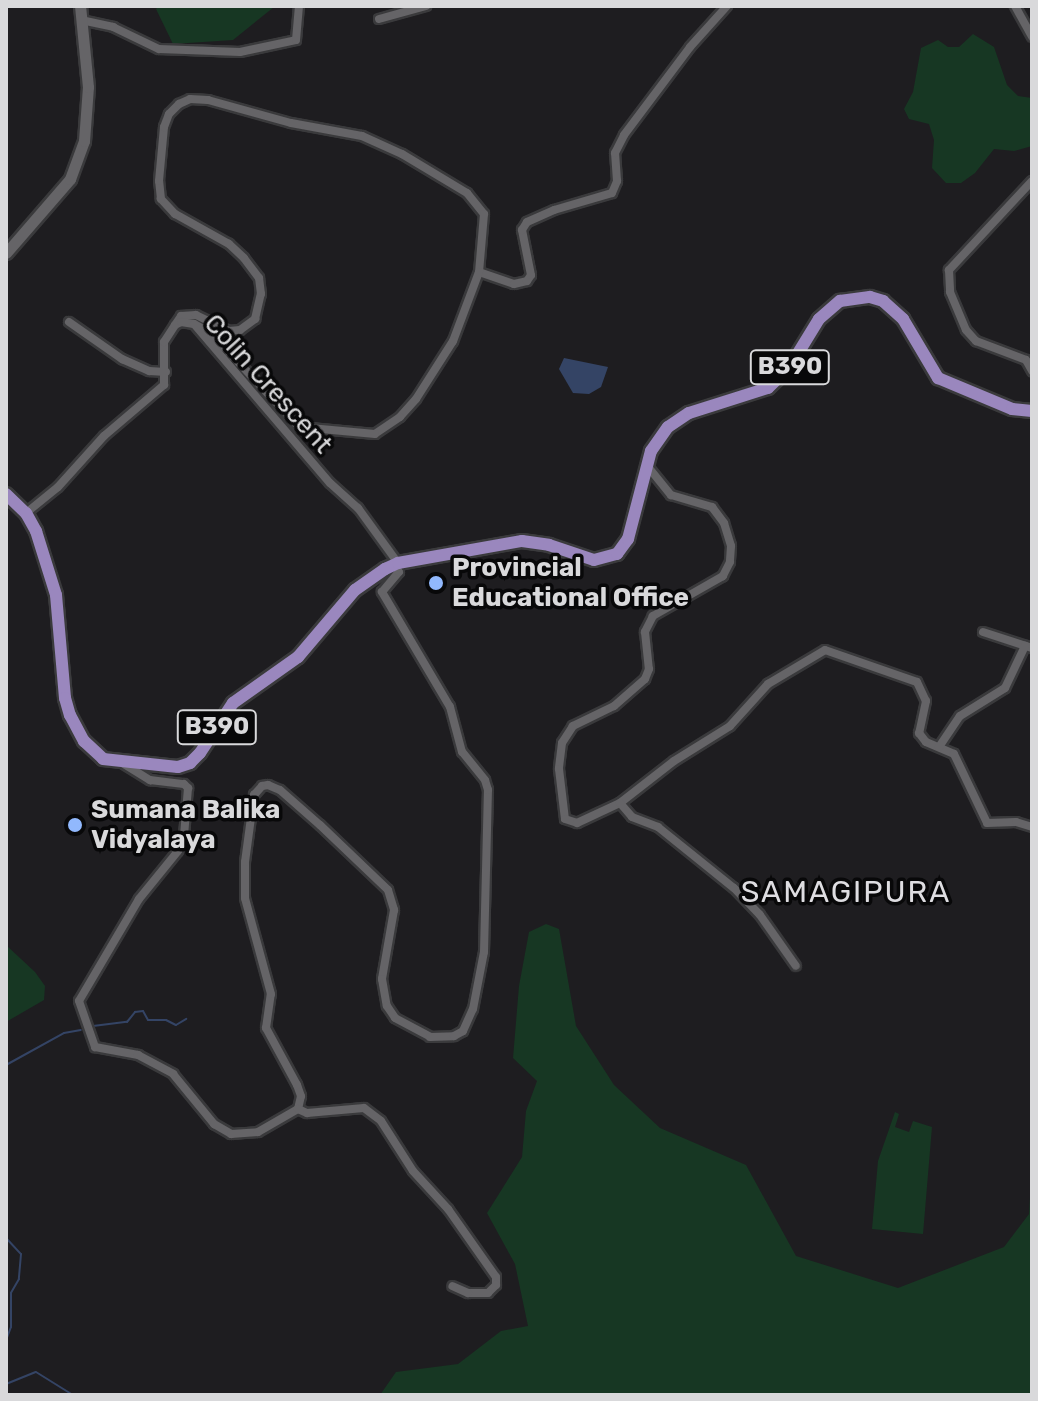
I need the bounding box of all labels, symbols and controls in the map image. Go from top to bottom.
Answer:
street label: Colin Crescent [197,308,339,460]
road number: B390 [748,347,832,387]
place label: Provincial Educational Office [452,552,689,614]
marker: Provincial Educational Office [427,574,445,592]
road number: B390 [175,707,259,747]
place label: Sumana Balika Vidyalaya [91,794,280,856]
marker: Sumana Balika Vidyalaya [66,816,84,834]
district label: SAMAGIPURA [741,874,951,910]

